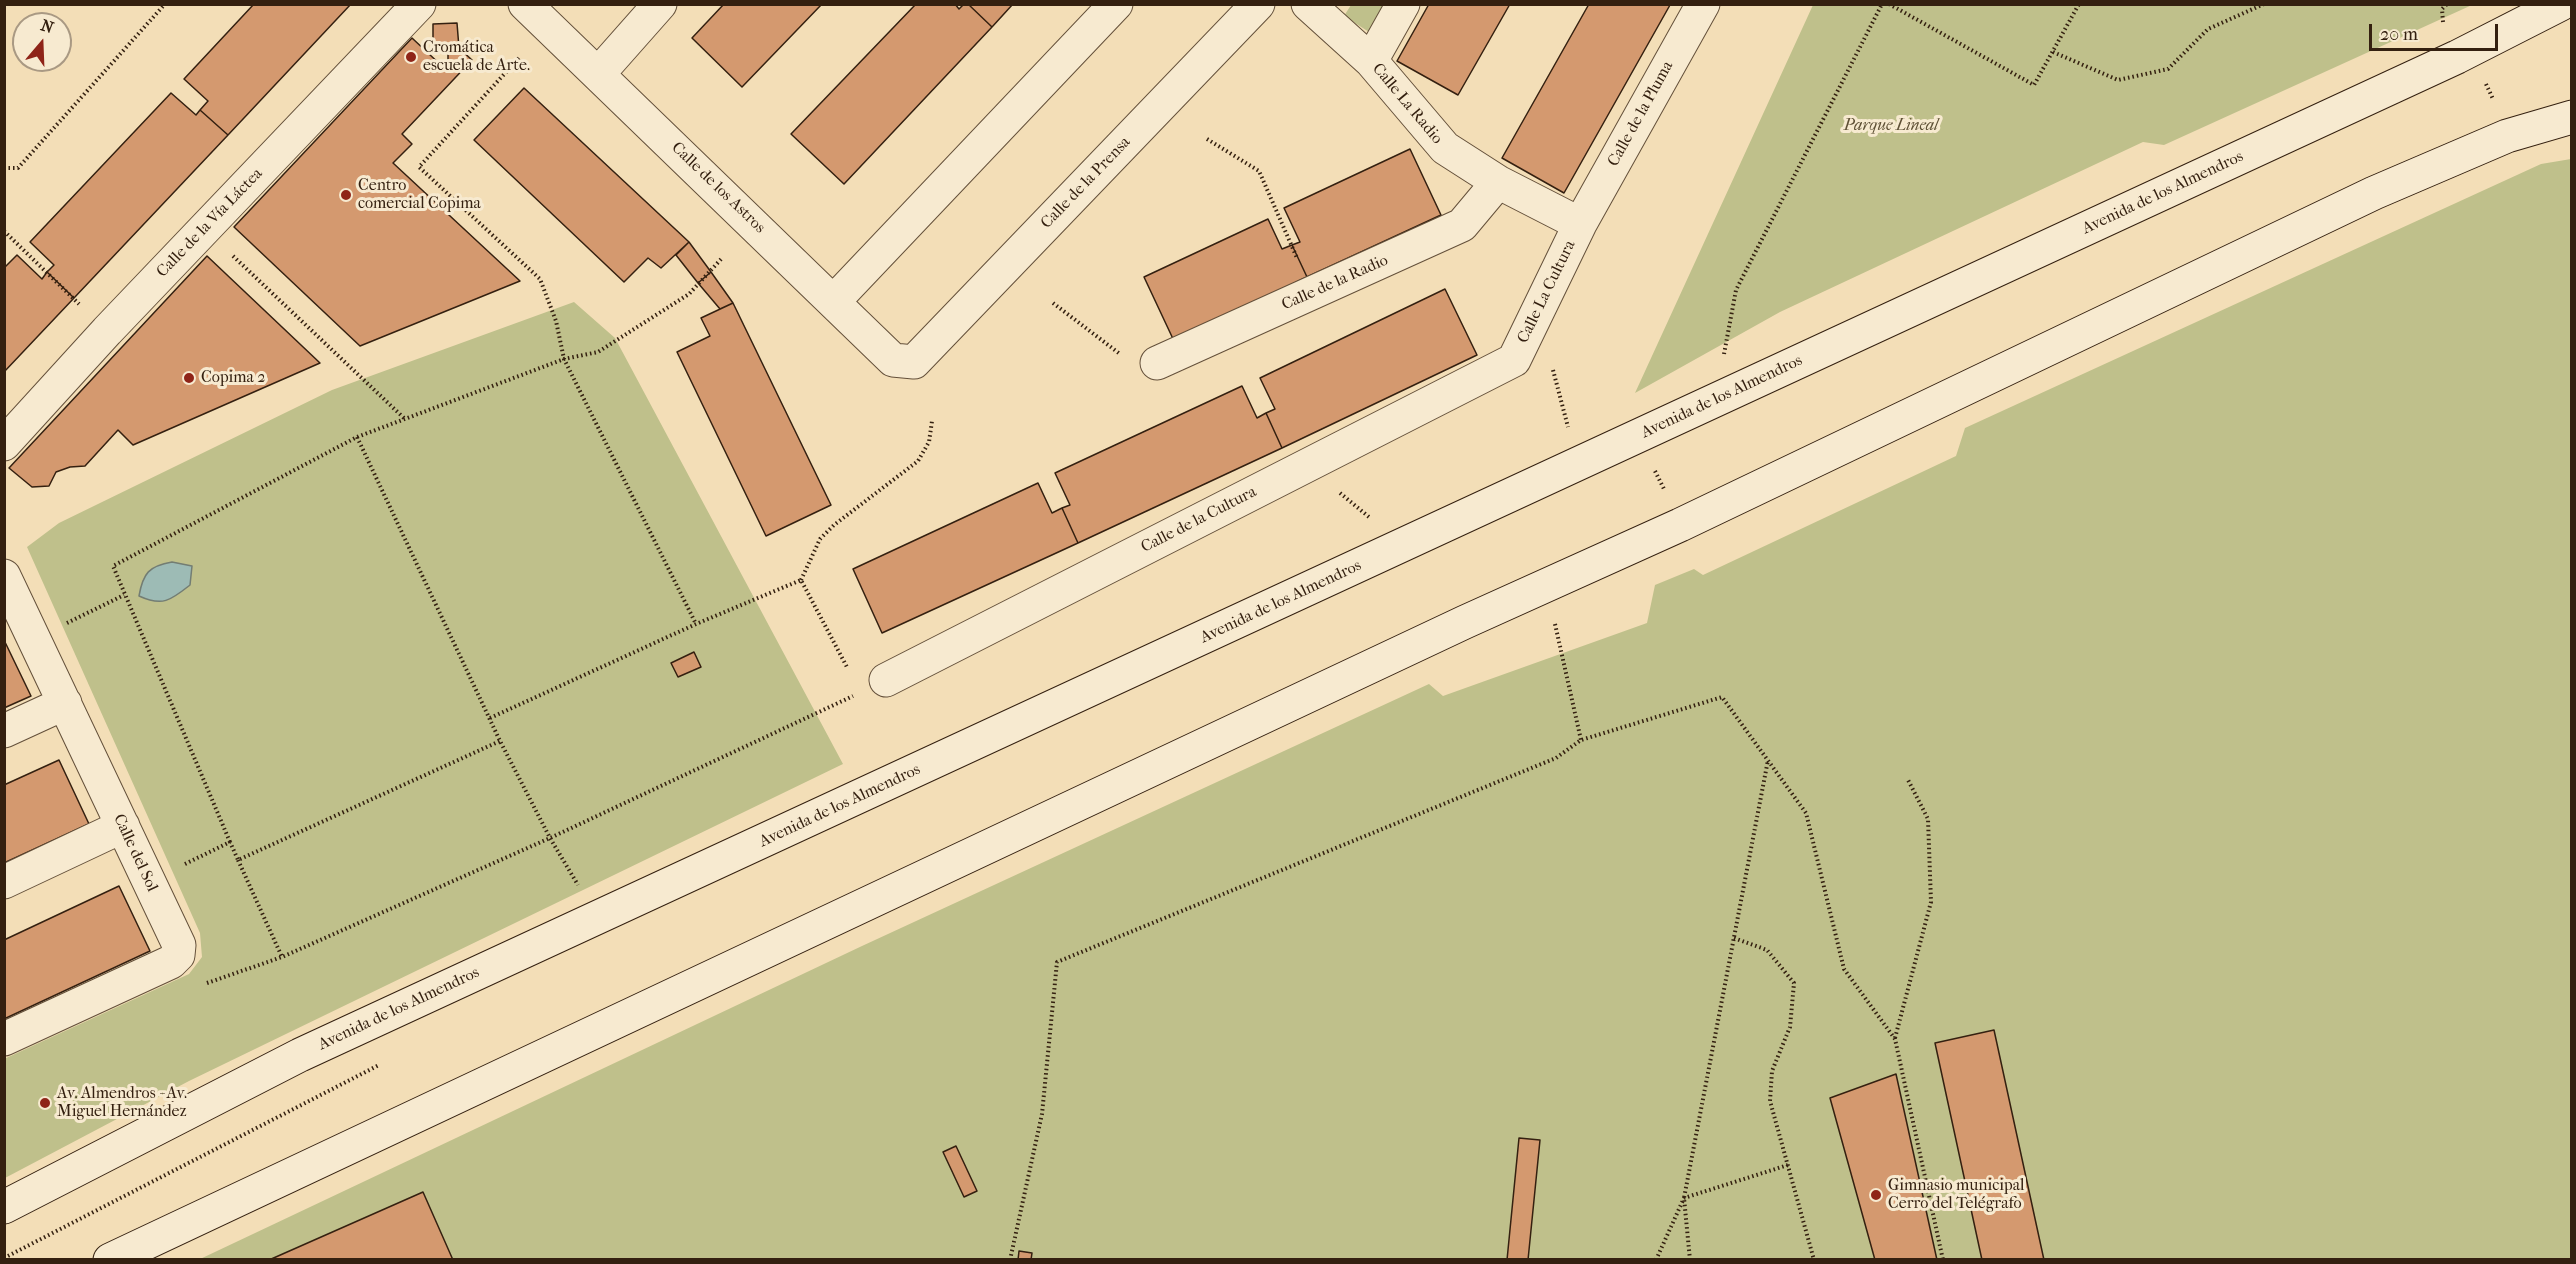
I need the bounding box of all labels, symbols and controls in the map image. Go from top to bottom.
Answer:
north arrow [12,12,72,72]
scale bar [2372,12,2501,50]
text: N [39,15,56,37]
text: 20 m [2380,24,2418,45]
place label: Cromática escuela de Arte. [423,38,530,76]
marker: Cromática escuela de Arte. [404,50,418,64]
street label: Calle de la Pluma [1604,58,1678,170]
street label: Calle La Radio [1368,60,1446,148]
park label: Parque Lineal [1844,116,1938,136]
street label: Calle de la Prensa [1037,133,1135,233]
street label: Calle de los Astros [667,138,769,238]
street label: Avenida de los Almendros [2079,147,2247,239]
street label: Calle de la Vía Láctea [153,164,267,282]
place label: Centro comercial Copima [358,176,481,214]
marker: Centro comercial Copima [339,188,353,202]
street label: Calle La Cultura [1514,238,1580,346]
street label: Calle de la Radio [1279,251,1391,315]
street label: Avenida de los Almendros [1638,351,1806,443]
place label: Copima 2 [201,368,266,388]
marker: Copima 2 [182,371,196,385]
street label: Calle de la Cultura [1138,483,1260,557]
street label: Avenida de los Almendros [1197,556,1365,648]
street label: Avenida de los Almendros [756,760,924,852]
street label: Calle del Sol [109,811,161,895]
street label: Avenida de los Almendros [315,963,483,1055]
place label: Av. Almendros - Av. Miguel Hernández [57,1084,187,1122]
marker: Av. Almendros - Av. Miguel Hernández [38,1096,52,1110]
place label: Gimnasio municipal Cerro del Telégrafo [1888,1176,2024,1214]
marker: Gimnasio municipal Cerro del Telégrafo [1869,1188,1883,1202]

